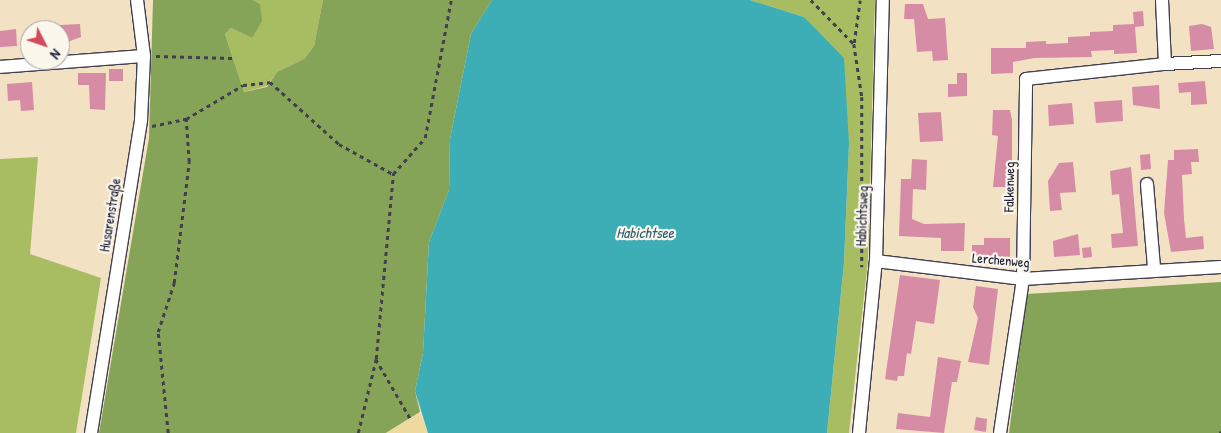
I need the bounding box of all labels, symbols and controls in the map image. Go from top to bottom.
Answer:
north arrow [20,20,70,70]
text: N [46,45,66,64]
street label: Falkenweg [1000,162,1018,212]
street label: Husarenstraße [96,177,124,253]
street label: Habichtsweg [853,185,871,247]
water label: Habichtsee [616,224,674,242]
street label: Lerchenweg [972,249,1030,271]

